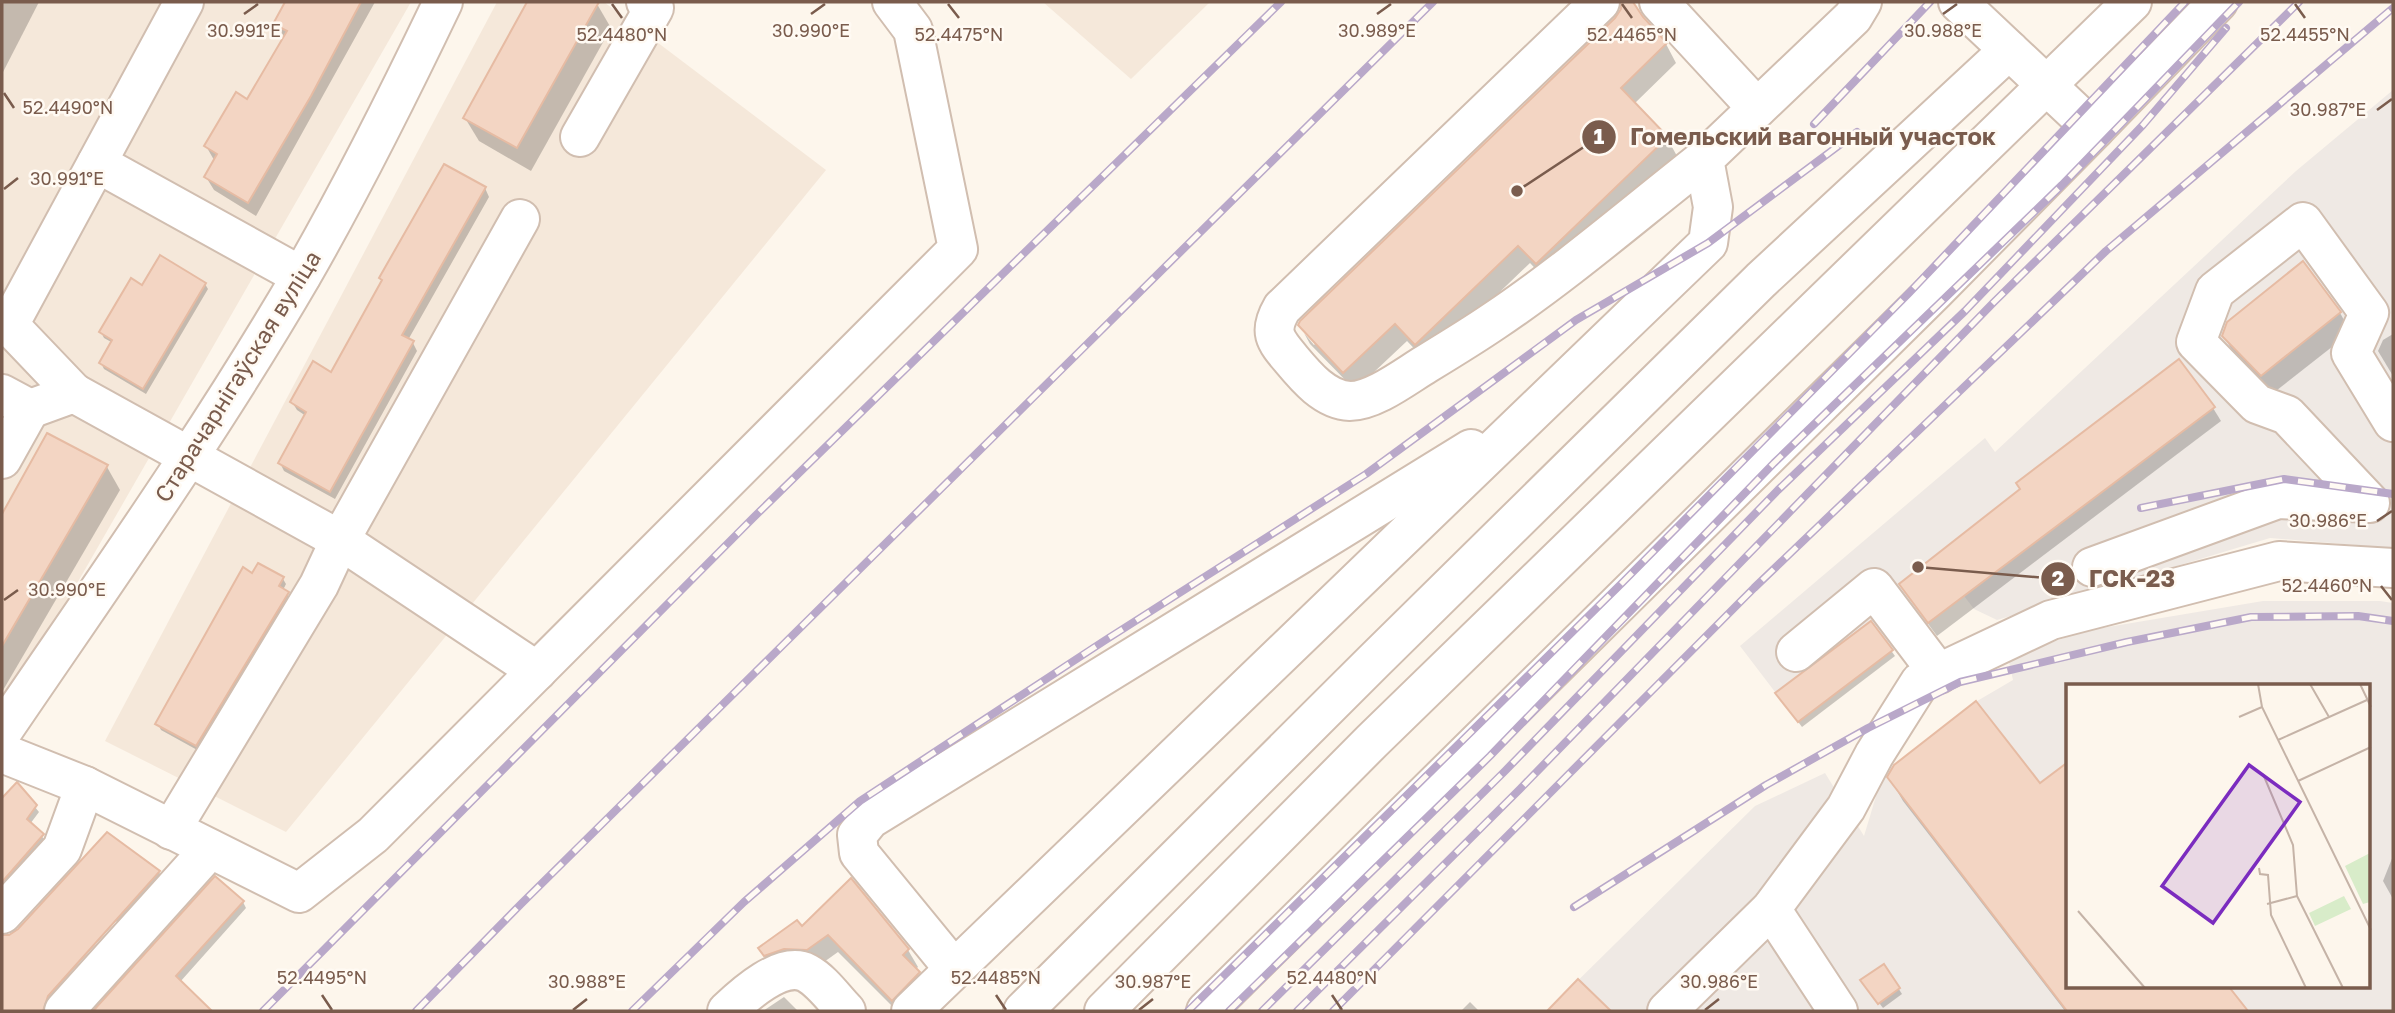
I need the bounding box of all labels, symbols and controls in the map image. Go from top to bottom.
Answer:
text: 30.991°E [207,19,281,41]
text: 30.990°E [772,19,850,41]
text: 30.989°E [1338,19,1416,41]
text: 30.988°E [1904,19,1982,41]
text: 52.4480°N [576,23,668,45]
text: 52.4475°N [915,23,1003,45]
text: 52.4465°N [1587,23,1677,45]
text: 52.4455°N [2260,23,2350,45]
text: 52.4490°N [23,96,114,118]
text: 30.987°E [2290,98,2366,120]
callout: Гомельский вагонный участок [1581,115,2010,160]
text: Гомельский вагонный участок [1630,121,1996,150]
text: 1 [1594,123,1605,149]
text: 30.991°E [30,167,104,189]
street label: Старачарнігаўская вуліца [148,245,326,507]
text: 30.986°E [2289,509,2367,531]
callout: ГСК-23 [2040,556,2189,601]
text: ГСК-23 [2089,563,2175,592]
text: 2 [2052,565,2065,591]
text: 52.4460°N [2282,574,2373,596]
text: 30.990°E [28,578,106,600]
inset map [2066,684,2370,988]
text: 52.4495°N [277,966,367,988]
text: 52.4485°N [951,966,1041,988]
text: 52.4480°N [1286,966,1378,988]
text: 30.988°E [548,970,626,992]
text: 30.987°E [1115,970,1191,992]
text: 30.986°E [1680,970,1758,992]

